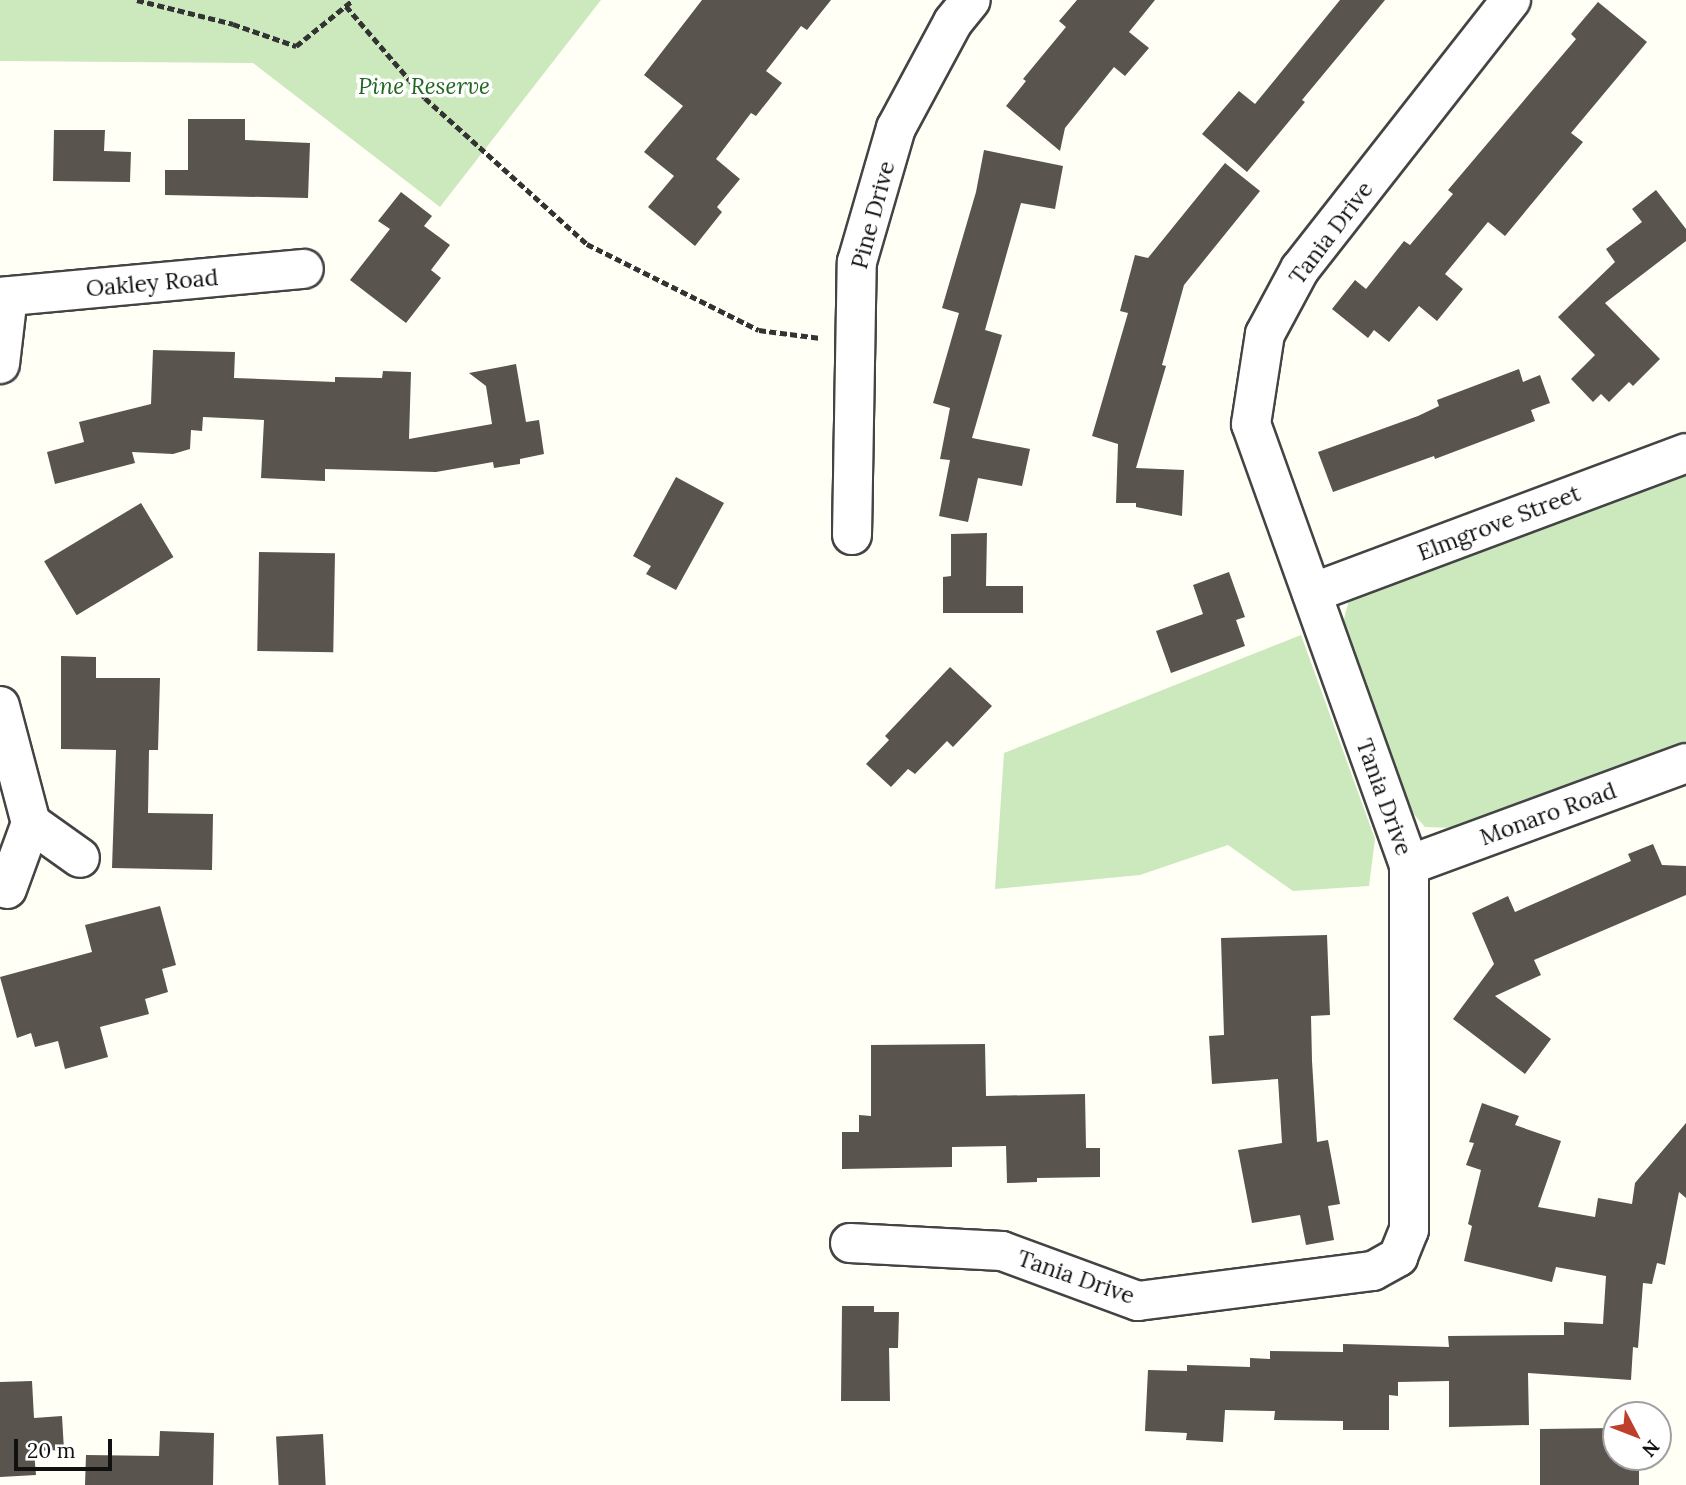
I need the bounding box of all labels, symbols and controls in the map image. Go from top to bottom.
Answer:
park label: Pine Reserve [358,72,490,100]
street label: Pine Drive [845,158,901,272]
street label: Tania Drive [1283,176,1379,290]
street label: Oakley Road [85,263,219,303]
street label: Elmgrove Street [1414,479,1584,567]
street label: Tania Drive [1350,735,1418,859]
street label: Monaro Road [1476,777,1620,851]
street label: Tania Drive [1014,1244,1138,1310]
north arrow [1602,1401,1672,1471]
scale bar [18,1426,116,1470]
text: N [1637,1435,1665,1462]
text: 20 m [27,1437,76,1464]

